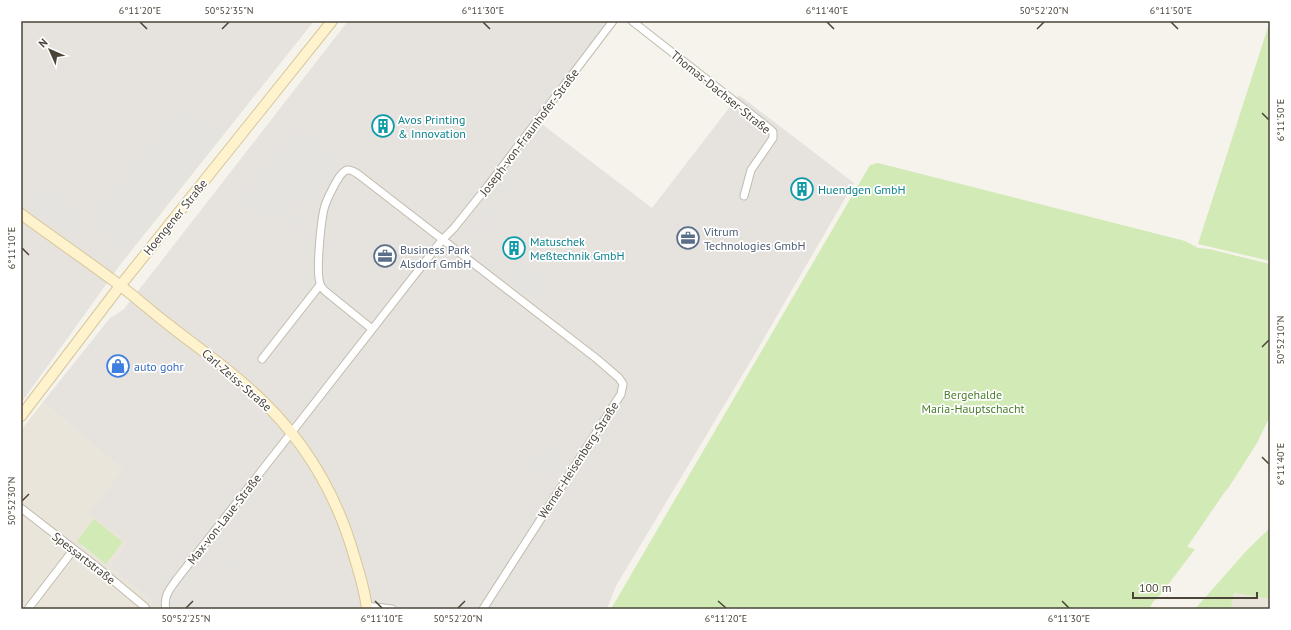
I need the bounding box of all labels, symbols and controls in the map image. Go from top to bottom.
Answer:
text: 6°11'20"E [119,4,161,17]
text: 50°52'35"N [204,4,254,17]
text: 6°11'30"E [462,4,504,17]
text: 6°11'40"E [806,4,848,17]
text: 50°52'20"N [1019,4,1069,17]
text: 6°11'50"E [1150,4,1192,17]
north arrow [30,30,70,70]
text: N [35,35,50,50]
street label: Thomas-Dachser-Straße [668,47,774,137]
street label: Joseph-von-Fraunhofer-Straße [476,65,582,199]
text: 6°11'50"E [1274,99,1287,141]
place label: Avos Printing & Innovation [398,112,466,141]
building icon: Avos Printing & Innovation [370,113,396,139]
street label: Hoengener Straße [140,176,210,258]
building icon: Huendgen GmbH [789,176,815,202]
place label: Huendgen GmbH [818,182,906,197]
place label: Vitrum Technologies GmbH [703,224,806,253]
office icon: Vitrum Technologies GmbH [675,225,701,251]
text: 6°11'10"E [5,227,18,269]
place label: Matuschek Meßtechnik GmbH [530,234,625,263]
building icon: Matuschek Meßtechnik GmbH [501,235,527,261]
place label: Business Park Alsdorf GmbH [400,242,471,271]
office icon: Business Park Alsdorf GmbH [372,243,398,269]
text: 50°52'10"N [1274,315,1287,365]
street label: Carl-Zeiss-Straße [199,346,275,414]
shop icon: auto gohr [105,353,131,379]
place label: auto gohr [134,359,184,374]
park label: Bergehalde Maria-Hauptschacht [921,387,1025,416]
street label: Werner-Heisenberg-Straße [534,399,622,521]
text: 6°11'40"E [1274,443,1287,485]
street label: Max-von-Laue-Straße [184,471,264,567]
text: 50°52'30"N [5,476,18,526]
street label: Spessartstraße [49,529,119,587]
scale bar [1133,574,1257,600]
text: 100 m [1139,580,1172,595]
text: 50°52'25"N [161,612,211,625]
text: 6°11'10"E [361,612,403,625]
text: 50°52'20"N [433,612,483,625]
text: 6°11'20"E [705,612,747,625]
text: 6°11'30"E [1048,612,1090,625]

